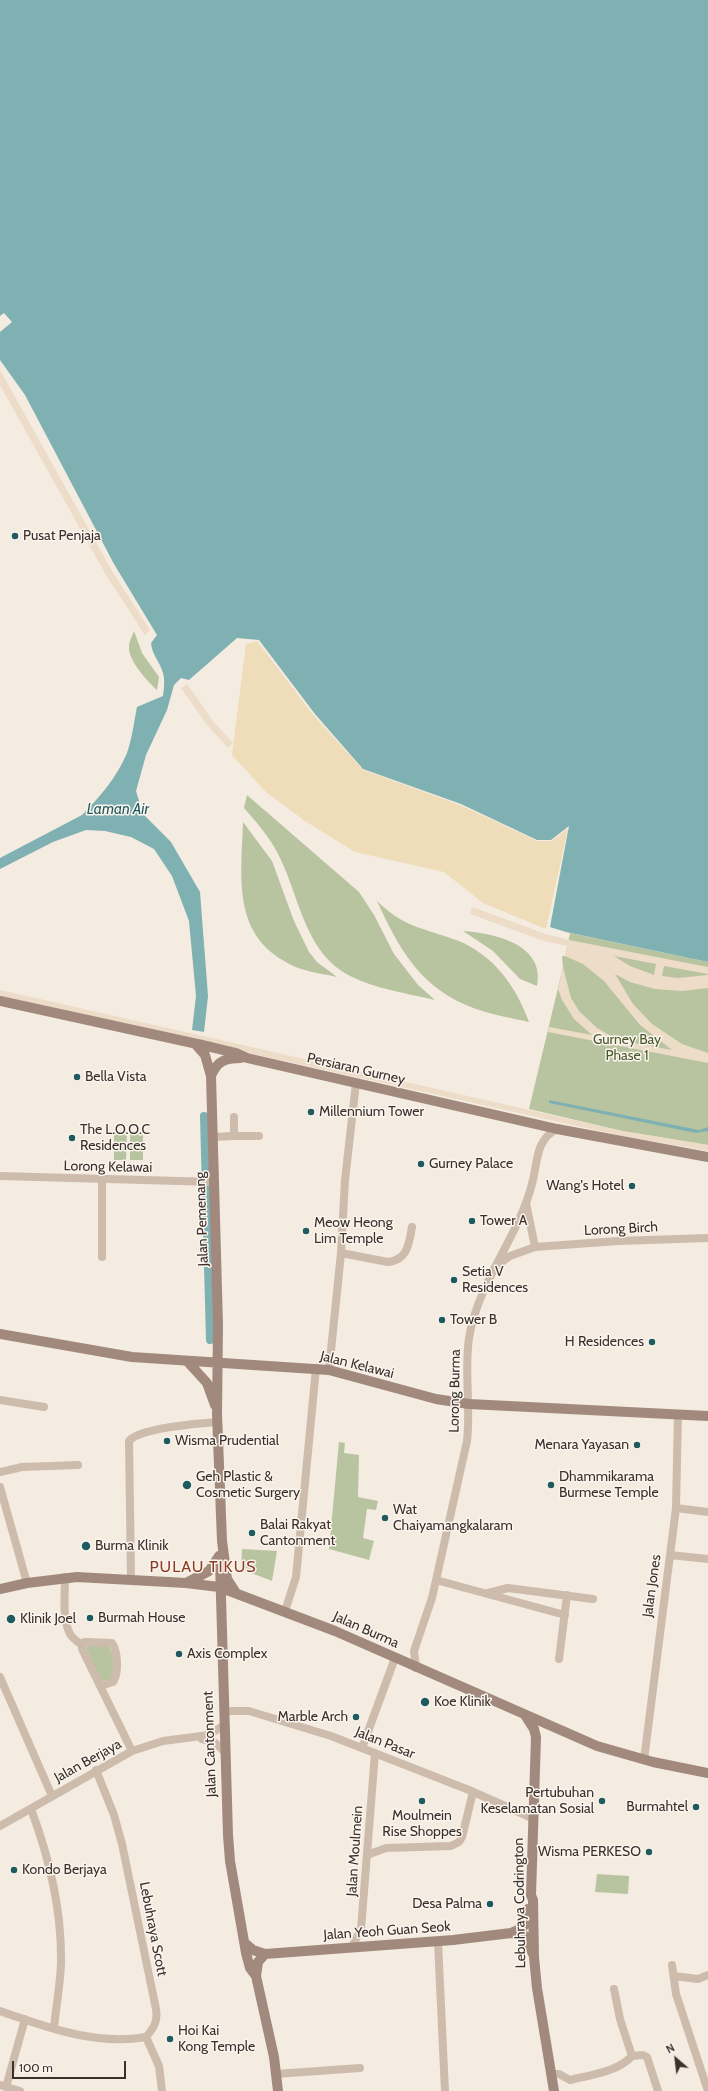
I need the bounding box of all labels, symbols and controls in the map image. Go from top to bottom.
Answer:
place label: Pusat Penjaja [23,528,101,544]
marker: Pusat Penjaja [10,531,20,541]
water label: Laman Air [87,801,149,819]
park label: Gurney Bay Phase 1 [593,1032,661,1064]
street label: Persiaran Gurney [305,1050,407,1088]
place label: Bella Vista [85,1069,146,1085]
marker: Bella Vista [72,1072,82,1082]
place label: Millennium Tower [319,1104,424,1120]
marker: Millennium Tower [306,1107,316,1117]
place label: The L.O.O.C Residences [80,1122,150,1154]
marker: The L.O.O.C Residences [67,1133,77,1143]
place label: Gurney Palace [429,1156,513,1172]
street label: Lorong Kelawai [64,1158,152,1176]
marker: Gurney Palace [416,1159,426,1169]
street label: Jalan Pemenang [192,1171,212,1267]
place label: Wang's Hotel [546,1178,624,1194]
marker: Wang's Hotel [627,1181,637,1191]
place label: Tower A [480,1213,527,1229]
place label: Meow Heong Lim Temple [314,1215,393,1248]
marker: Tower A [467,1216,477,1226]
street label: Lorong Birch [584,1219,658,1239]
marker: Meow Heong Lim Temple [301,1226,311,1236]
place label: Setia V Residences [462,1264,528,1296]
marker: Setia V Residences [449,1275,459,1285]
place label: Tower B [450,1312,497,1328]
marker: Tower B [437,1315,447,1325]
place label: H Residences [565,1334,644,1350]
marker: H Residences [647,1337,657,1347]
street label: Jalan Kelawai [318,1348,396,1382]
street label: Lorong Burma [446,1349,464,1433]
place label: Wisma Prudential [175,1433,279,1449]
marker: Wisma Prudential [162,1436,172,1446]
place label: Menara Yayasan [534,1437,629,1453]
marker: Menara Yayasan [632,1440,642,1450]
place label: Geh Plastic & Cosmetic Surgery [196,1469,300,1502]
place label: Dhammikarama Burmese Temple [559,1469,659,1502]
marker: Geh Plastic & Cosmetic Surgery [181,1479,193,1491]
marker: Dhammikarama Burmese Temple [546,1480,556,1490]
place label: Wat Chaiyamangkalaram [393,1502,513,1534]
marker: Wat Chaiyamangkalaram [380,1513,390,1523]
place label: Balai Rakyat Cantonment [260,1517,335,1550]
marker: Balai Rakyat Cantonment [247,1528,257,1538]
place label: Burma Klinik [95,1538,168,1554]
marker: Burma Klinik [80,1540,92,1552]
street label: Jalan Jones [639,1554,665,1618]
district label: PULAU TIKUS [149,1557,257,1577]
street label: Jalan Burma [331,1608,401,1652]
place label: Burmah House [98,1610,185,1626]
place label: Klinik Joel [20,1611,76,1627]
marker: Klinik Joel [5,1613,17,1625]
marker: Burmah House [85,1613,95,1623]
place label: Axis Complex [187,1646,267,1662]
marker: Axis Complex [174,1649,184,1659]
street label: Jalan Cantonment [200,1691,220,1797]
place label: Koe Klinik [434,1694,491,1710]
marker: Koe Klinik [419,1696,431,1708]
place label: Marble Arch [277,1709,348,1725]
marker: Marble Arch [351,1712,361,1722]
street label: Jalan Pasar [353,1723,417,1763]
street label: Jalan Berjaya [51,1736,125,1786]
place label: Pertubuhan Keselamatan Sosial [480,1785,594,1818]
marker: Moulmein Rise Shoppes [417,1796,427,1806]
marker: Pertubuhan Keselamatan Sosial [597,1796,607,1806]
place label: Burmahtel [626,1799,688,1815]
marker: Burmahtel [691,1802,701,1812]
street label: Jalan Moulmein [343,1805,367,1897]
place label: Moulmein Rise Shoppes [382,1808,462,1840]
street label: Lebuhraya Codrington [510,1838,530,1968]
place label: Wisma PERKESO [538,1844,641,1860]
marker: Wisma PERKESO [644,1847,654,1857]
place label: Kondo Berjaya [22,1862,107,1878]
marker: Kondo Berjaya [9,1865,19,1875]
street label: Lebuhraya Scott [136,1880,170,1978]
place label: Desa Palma [412,1896,482,1912]
marker: Desa Palma [485,1899,495,1909]
street label: Jalan Yeoh Guan Seok [323,1918,451,1944]
place label: Hoi Kai Kong Temple [178,2023,255,2056]
marker: Hoi Kai Kong Temple [165,2034,175,2044]
north arrow [656,2039,696,2079]
text: N [664,2040,677,2056]
scale bar [14,2053,128,2079]
text: 100 m [19,2060,53,2075]

